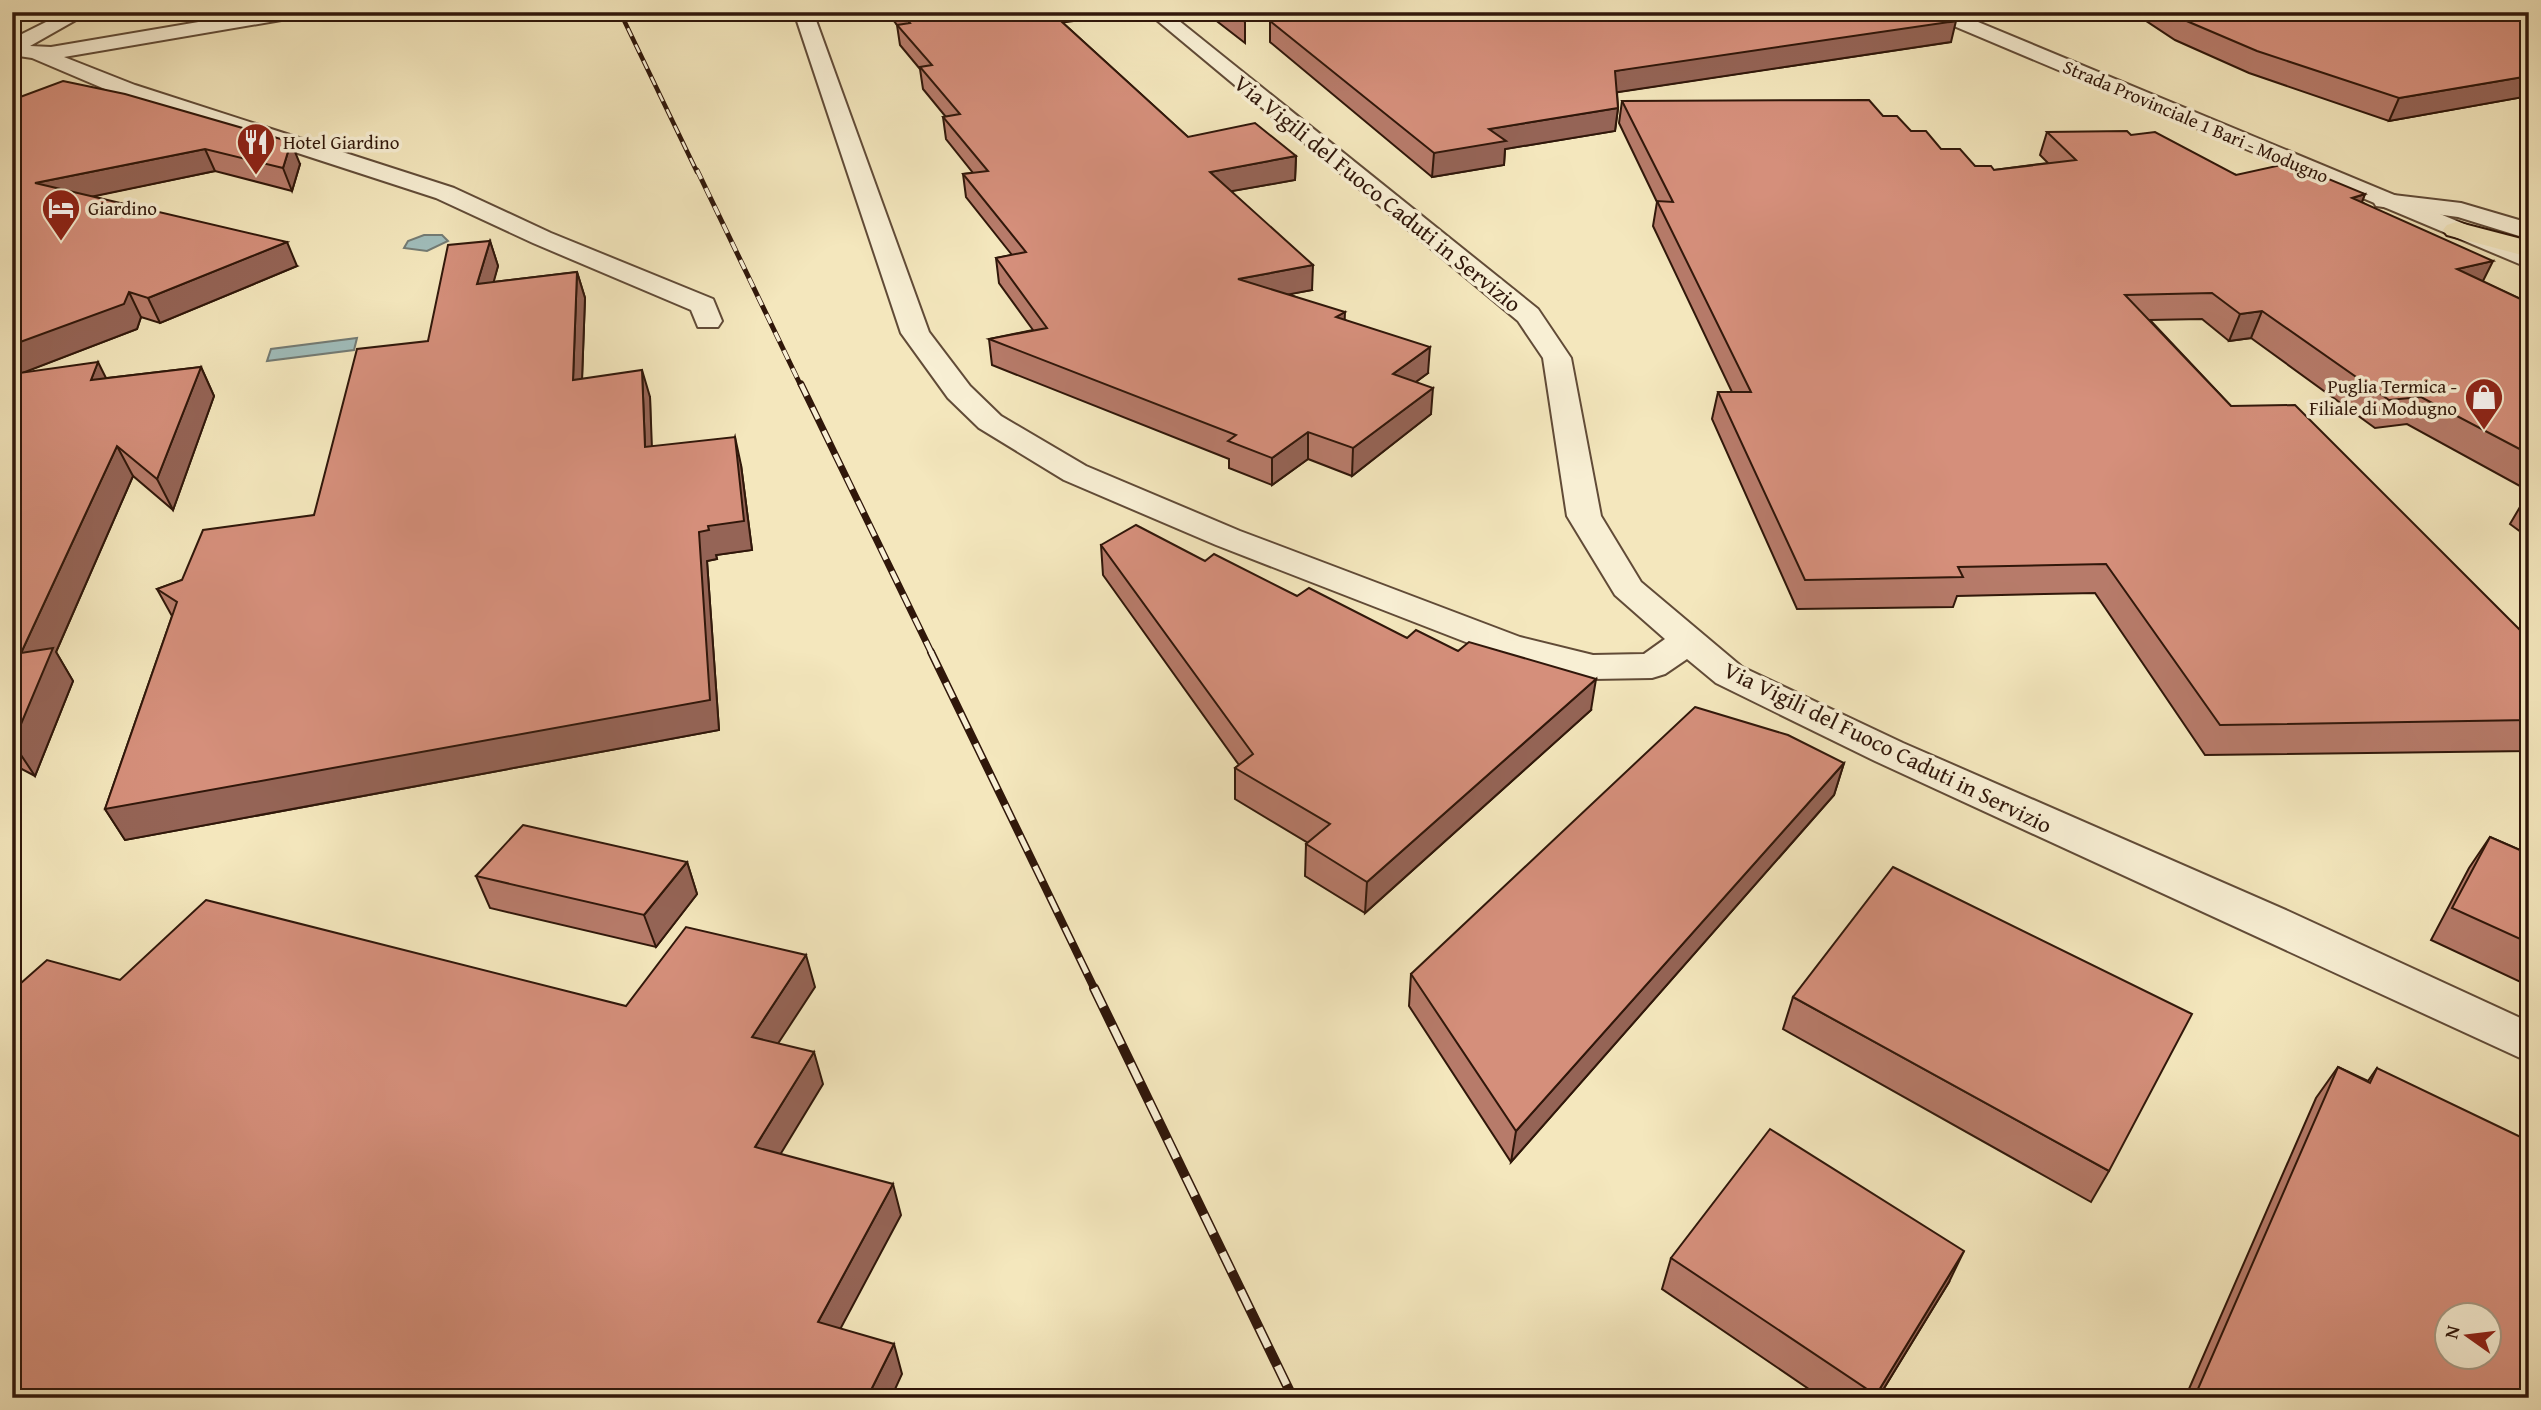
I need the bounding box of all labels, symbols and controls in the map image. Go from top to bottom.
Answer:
street label: Strada Provinciale 1 Bari - Modugno [2059,52,2333,190]
street label: Via Vigili del Fuoco Caduti in Servizio [1227,66,1529,320]
restaurant icon: Hotel Giardino [235,121,277,176]
place label: Hotel Giardino [283,128,399,156]
hotel icon: Giardino [40,187,82,242]
place label: Giardino [88,194,157,222]
place label: Puglia Termica - Filiale di Modugno [2309,372,2457,422]
shop icon: Puglia Termica - Filiale di Modugno [2463,376,2505,431]
street label: Via Vigili del Fuoco Caduti in Servizio [1718,653,2058,841]
north arrow [2432,1302,2502,1372]
text: N [2436,1322,2467,1341]

